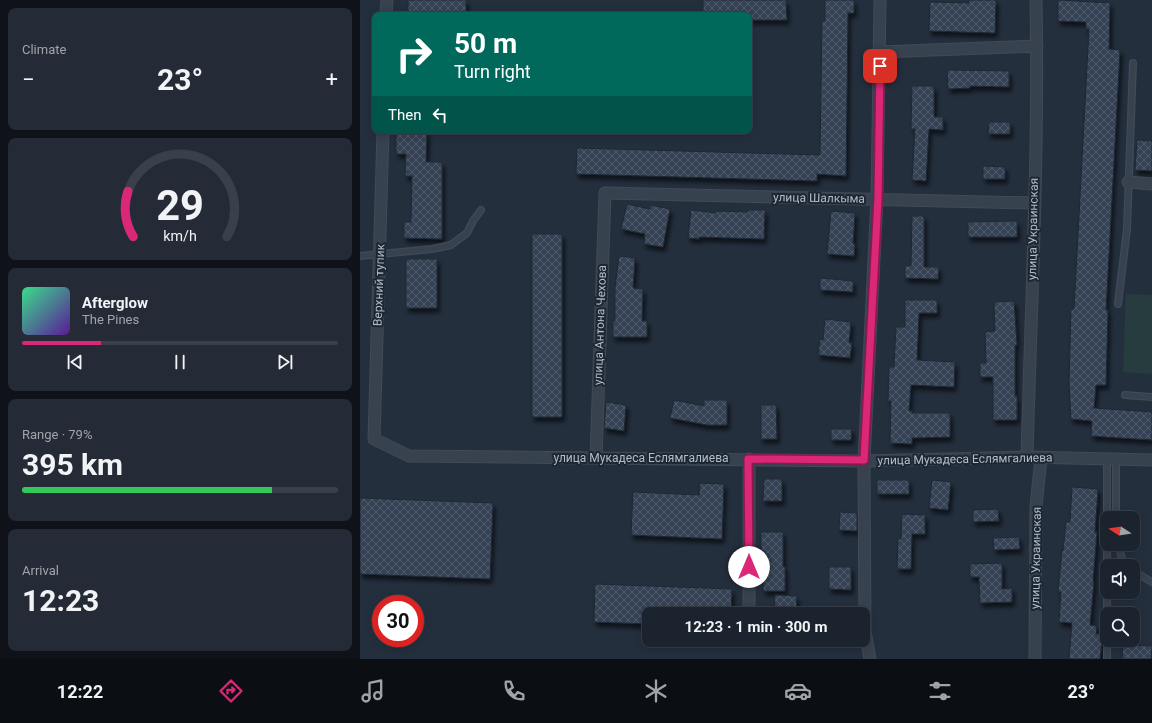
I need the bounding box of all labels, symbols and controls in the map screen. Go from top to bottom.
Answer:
text: 50 m [454,27,517,60]
icon: right [388,28,440,80]
text: Climate [22,42,66,57]
pin [863,49,897,83]
icon: arrive [869,55,891,77]
text: Turn right [454,61,531,82]
text: 23° [157,62,203,97]
text: − [22,67,35,92]
text: + [326,67,338,92]
icon: left [429,104,451,126]
text: Then [388,106,421,124]
street label: улица Украинская [1025,178,1041,280]
text: 29 [156,181,204,230]
street label: улица Шалкыма [773,190,865,206]
text: km/h [163,228,197,244]
street label: Верхний тупик [371,243,387,326]
street label: улица Антона Чехова [591,265,609,385]
text: Afterglow [82,294,148,312]
text: The Pines [82,312,139,327]
icon: previous [64,351,86,373]
icon: pause [169,351,191,373]
icon: next [274,351,296,373]
text: Range · 79% [22,427,92,442]
text: 395 km [22,447,123,482]
street label: улица Мукадеса Еслямгалиева [877,450,1053,468]
street label: улица Мукадеса Еслямгалиева [553,451,729,465]
street label: улица Украинская [1028,507,1044,609]
north arrow [1100,511,1140,551]
map controls [1100,511,1140,647]
position arrow [728,546,770,588]
button: sound [1100,559,1140,599]
text: Arrival [22,563,59,578]
text: 12:23 [22,583,99,618]
speed limit sign: 30 [372,595,424,647]
button: search [1100,607,1140,647]
text: 12:23 · 1 min · 300 m [685,618,827,636]
icon: directions [217,677,245,705]
icon: music [359,677,387,705]
icon: phone [500,677,528,705]
icon: climate [642,677,670,705]
icon: car [784,677,812,705]
icon: filters [926,677,954,705]
text: 12:22 [57,681,103,702]
text: 23° [1067,681,1095,702]

